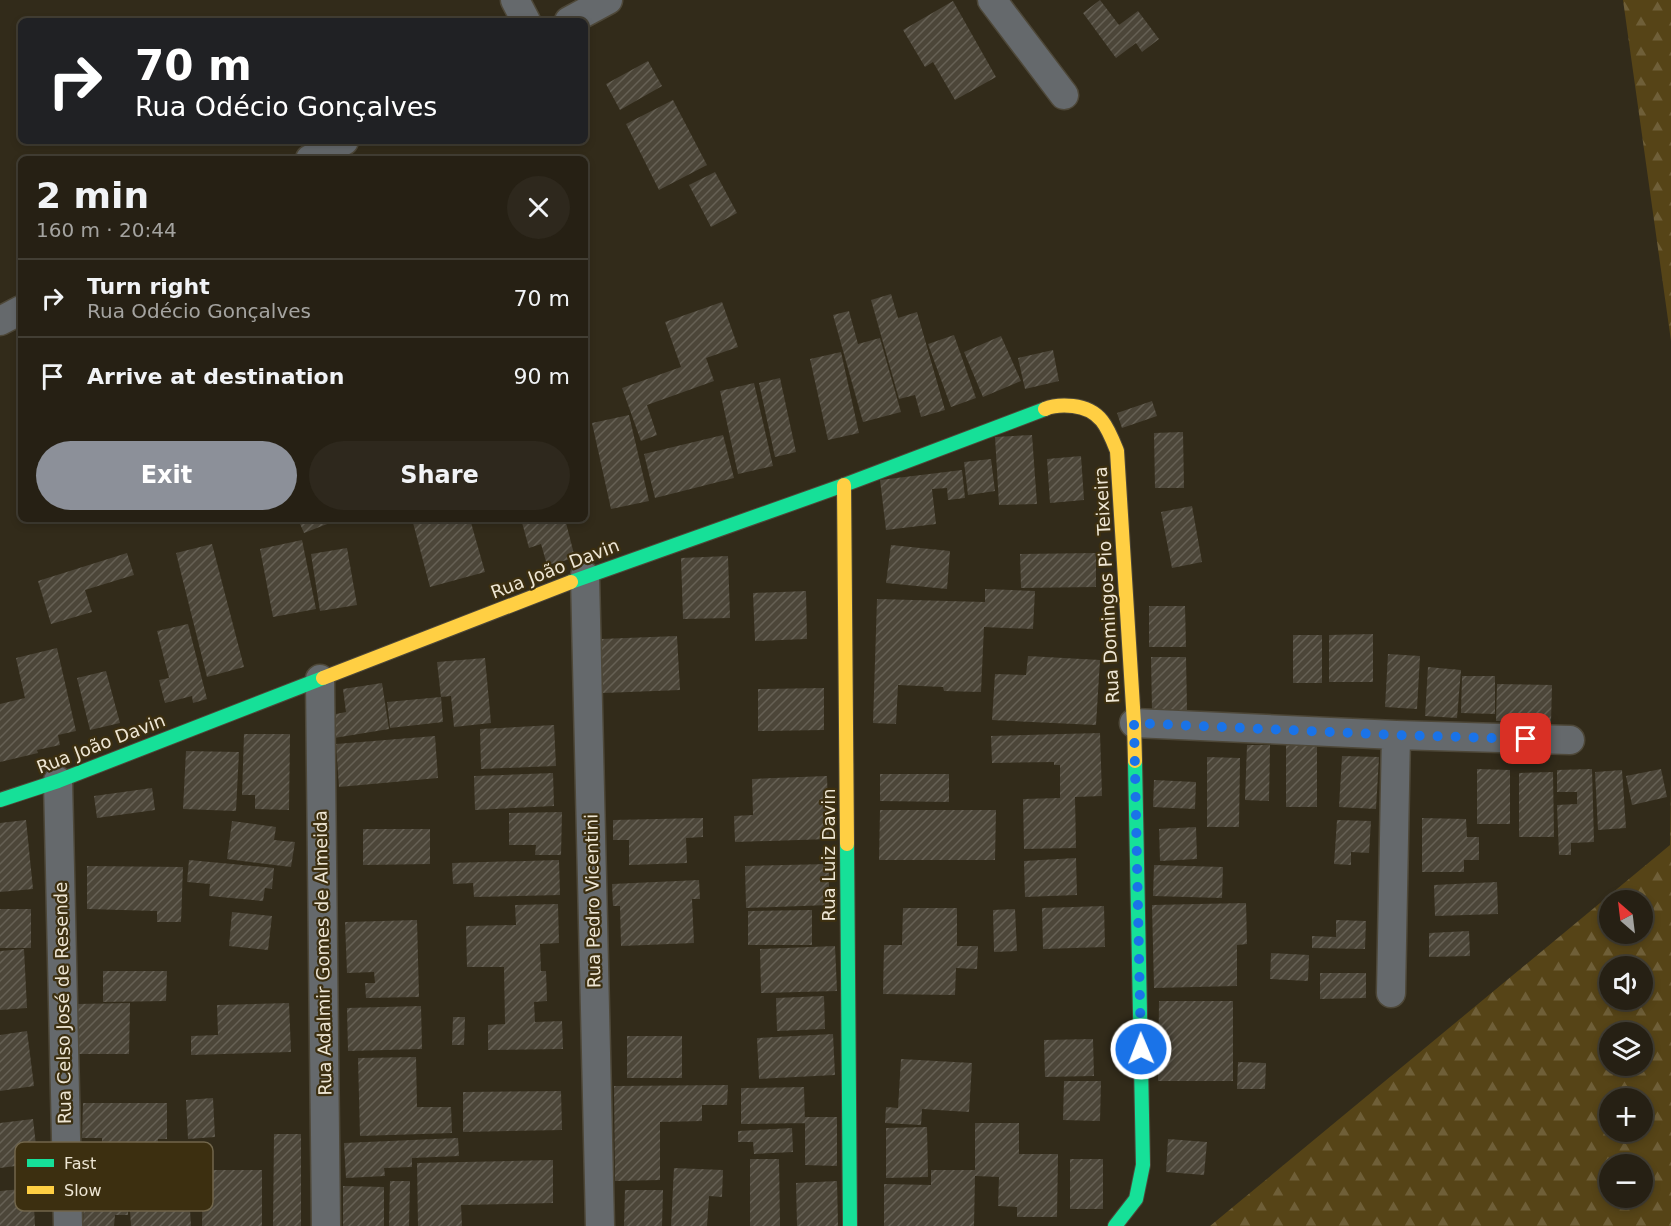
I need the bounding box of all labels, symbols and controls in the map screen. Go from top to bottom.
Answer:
text: 70 m [135,41,252,90]
icon: right [36,42,114,120]
text: Rua Odécio Gonçalves [135,91,437,122]
text: 2 min [36,175,149,216]
button: close [507,176,570,239]
text: 160 m · 20:44 [36,218,177,242]
text: Turn right [87,274,210,299]
icon: right [36,282,69,315]
text: 70 m [514,286,570,311]
text: Rua Odécio Gonçalves [87,299,311,323]
icon: arrive [36,360,69,393]
text: Arrive at destination [87,364,344,389]
text: 90 m [514,364,570,389]
button: Exit [36,441,297,510]
button: Share [309,441,570,510]
street label: Rua Domingos Pio Teixeira [1090,466,1123,704]
street label: Rua João Davin [488,534,622,603]
street label: Rua João Davin [34,709,168,778]
pin [1500,713,1551,764]
icon: arrive [1509,722,1542,755]
street label: Rua Luiz Davin [818,788,839,922]
street label: Rua Adalmir Gomes de Almeida [310,810,335,1096]
street label: Rua Pedro Vicentini [580,814,605,988]
street label: Rua Celso José de Resende [50,882,75,1124]
north arrow [1599,890,1653,944]
map controls [1599,890,1653,1208]
button: sound [1599,956,1653,1010]
position arrow [1109,1017,1173,1081]
button: layers [1599,1022,1653,1076]
button: + [1599,1088,1653,1142]
legend [15,1142,213,1211]
text: Fast [64,1154,96,1173]
button: − [1599,1154,1653,1208]
text: Slow [64,1181,101,1200]

